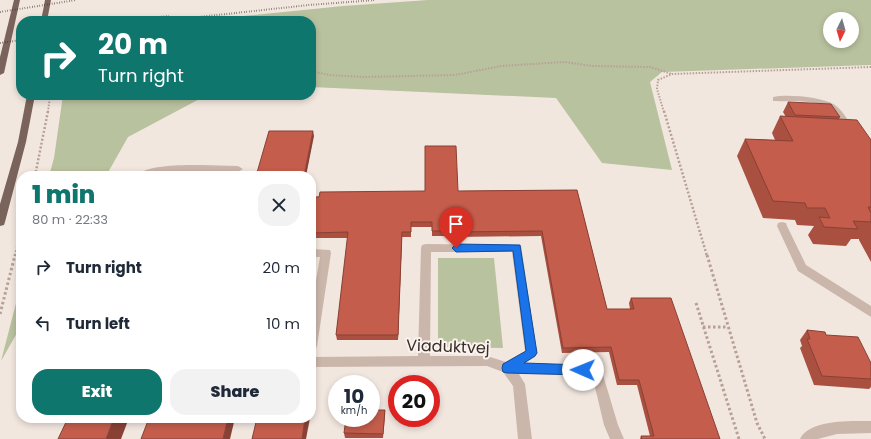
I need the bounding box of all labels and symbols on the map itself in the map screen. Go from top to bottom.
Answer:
north arrow [823,12,859,48]
pin [439,207,473,248]
street label: Viaduktvej [406,334,490,359]
position arrow [562,349,604,391]
speed limit sign: 20 [388,375,440,427]

